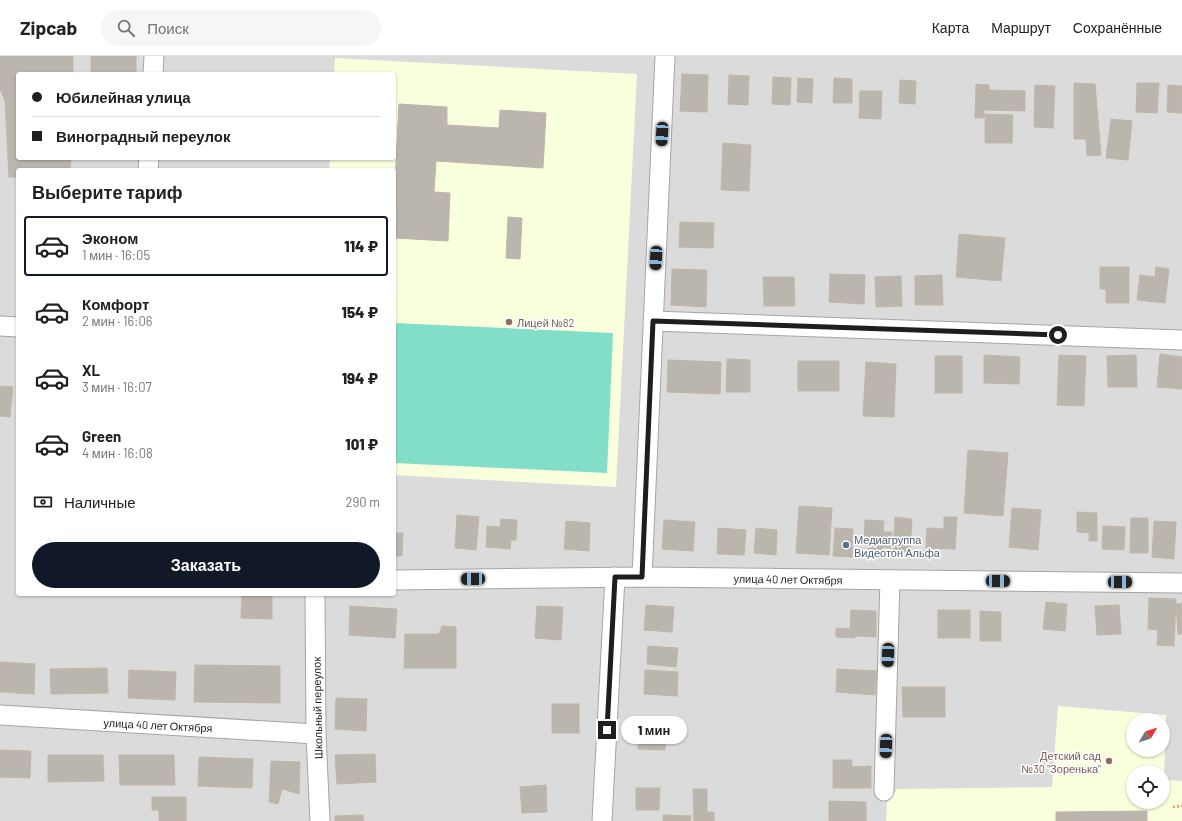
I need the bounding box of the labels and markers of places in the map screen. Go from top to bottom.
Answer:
place label: Лицей №82 [517,316,575,329]
marker: Лицей №82 [504,317,514,327]
place label: Медиагруппа Видеотон Альфа [854,533,941,559]
marker: Медиагруппа Видеотон Альфа [841,540,851,550]
place label: Детский сад №30 "Зоренька" [1021,749,1102,775]
marker: Детский сад №30 "Зоренька" [1104,756,1114,766]

